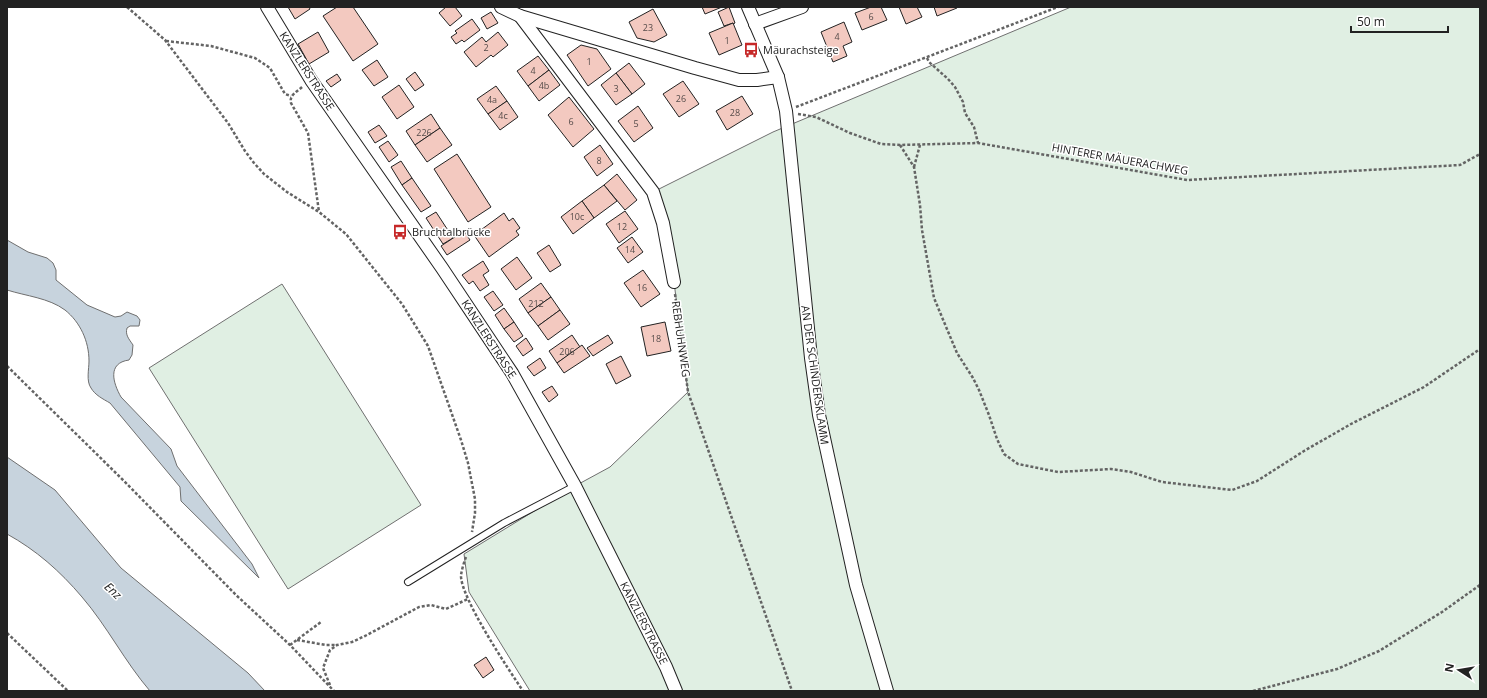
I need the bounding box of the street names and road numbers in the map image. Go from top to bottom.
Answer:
street label: KANZLERSTRASSE [276,29,338,113]
street label: HINTERER MÄUERACHWEG [1051,139,1189,178]
street label: KANZLERSTRASSE [458,297,520,381]
street label: REBHUHNWEG [669,300,694,378]
street label: AN DER SCHINDERSKLAMM [798,304,833,445]
street label: KANZLERSTRASSE [617,579,672,667]

